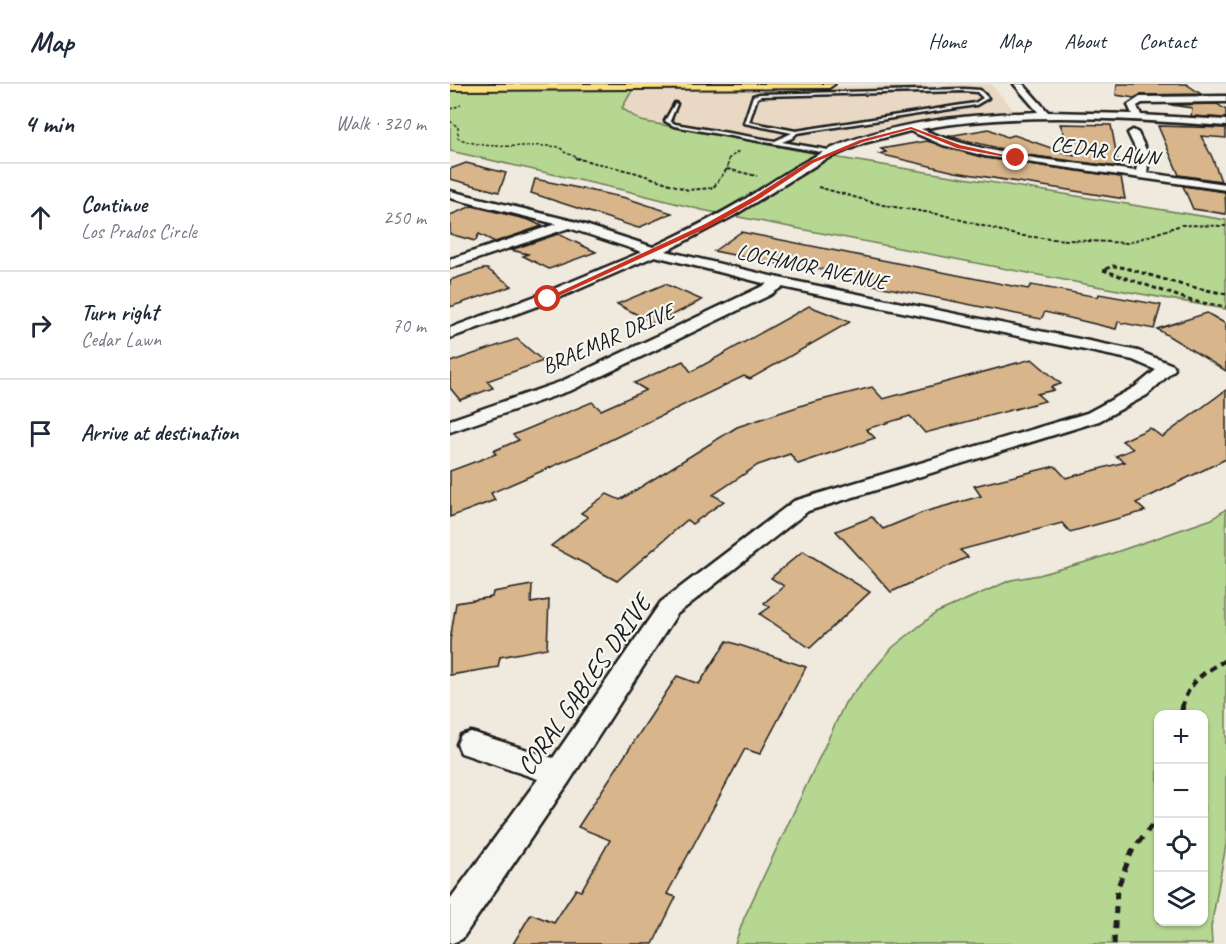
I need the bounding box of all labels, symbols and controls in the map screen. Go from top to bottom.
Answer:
text: Map [30,24,73,59]
text: Home [928,28,966,54]
text: Map [999,28,1031,54]
text: About [1064,28,1106,54]
text: Contact [1139,28,1196,54]
text: 4 min [24,107,74,140]
text: Walk · 320 m [336,111,426,136]
street label: CEDAR LAWN [1049,130,1165,173]
route end [1002,144,1028,170]
text: Continue [81,191,147,219]
icon: ahead [24,201,57,234]
text: 250 m [383,205,426,230]
text: Los Prados Circle [81,219,197,244]
street label: LOCHMOR AVENUE [734,237,893,297]
route start [534,285,560,311]
street label: BRAEMAR DRIVE [537,296,681,381]
text: Turn right [81,299,158,327]
icon: right [24,309,57,342]
text: 70 m [392,313,426,338]
text: Cedar Lawn [81,327,161,352]
icon: arrive [24,417,57,450]
text: Arrive at destination [81,419,238,447]
street label: CORAL GABLES DRIVE [509,585,661,782]
map controls [1154,710,1208,926]
button: + [1154,710,1208,764]
button: − [1154,764,1208,818]
button: locate [1154,818,1208,872]
button: layers [1154,872,1208,926]

